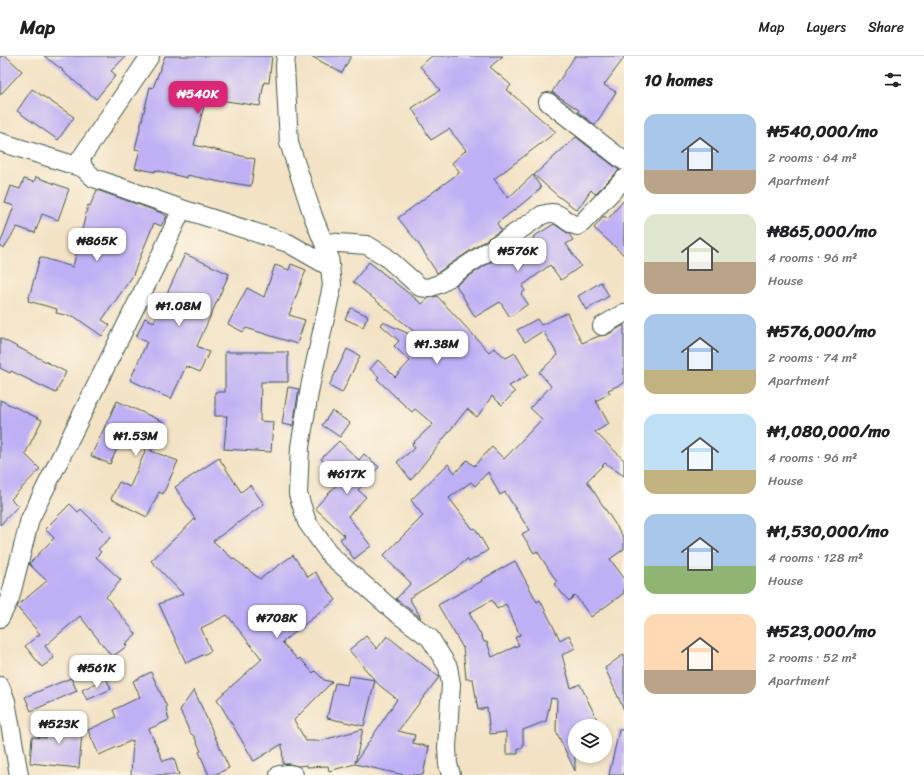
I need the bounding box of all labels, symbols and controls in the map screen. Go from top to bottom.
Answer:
text: Map [20,11,55,44]
text: Map [759,15,784,40]
text: Layers [806,15,846,40]
text: Share [868,15,904,40]
text: 10 homes [644,65,713,95]
icon: filters [882,69,904,91]
pin: ₦540K [170,81,226,115]
text: ₦540K [178,82,218,105]
text: ₦540,000/mo [768,116,878,146]
icon: home [676,130,724,178]
text: 2 rooms · 64 m² [768,146,857,169]
text: Apartment [768,169,829,192]
text: ₦865,000/mo [768,216,877,246]
pin: ₦865K [69,228,125,262]
text: ₦865K [77,229,117,252]
icon: home [676,230,724,278]
pin: ₦576K [490,238,546,272]
text: ₦576K [498,239,538,262]
text: 4 rooms · 96 m² [768,246,857,269]
text: House [768,269,803,292]
pin: ₦1.08M [146,293,212,327]
text: ₦1.08M [157,294,201,317]
text: ₦576,000/mo [768,316,876,346]
icon: home [676,330,724,378]
pin: ₦1.38M [404,331,470,365]
text: ₦1.38M [415,332,459,355]
text: 2 rooms · 74 m² [768,346,857,369]
text: Apartment [768,369,829,392]
text: ₦1,080,000/mo [768,416,890,446]
pin: ₦1.53M [103,423,169,457]
text: ₦1.53M [114,424,158,447]
icon: home [676,430,724,478]
text: 4 rooms · 96 m² [768,446,857,469]
pin: ₦617K [319,461,375,495]
text: ₦617K [329,462,365,485]
text: House [768,469,803,492]
text: ₦1,530,000/mo [768,516,889,546]
icon: home [676,530,724,578]
text: 4 rooms · 128 m² [768,546,863,569]
text: House [768,569,803,592]
pin: ₦708K [249,605,305,639]
text: ₦708K [257,606,297,629]
text: ₦523,000/mo [768,616,876,646]
icon: home [676,630,724,678]
text: 2 rooms · 52 m² [768,646,857,669]
pin: ₦561K [69,655,125,689]
text: ₦561K [78,656,116,679]
text: Apartment [768,669,829,692]
pin: ₦523K [31,711,87,745]
text: ₦523K [39,712,79,735]
map controls [568,719,612,763]
button: layers [568,719,612,763]

